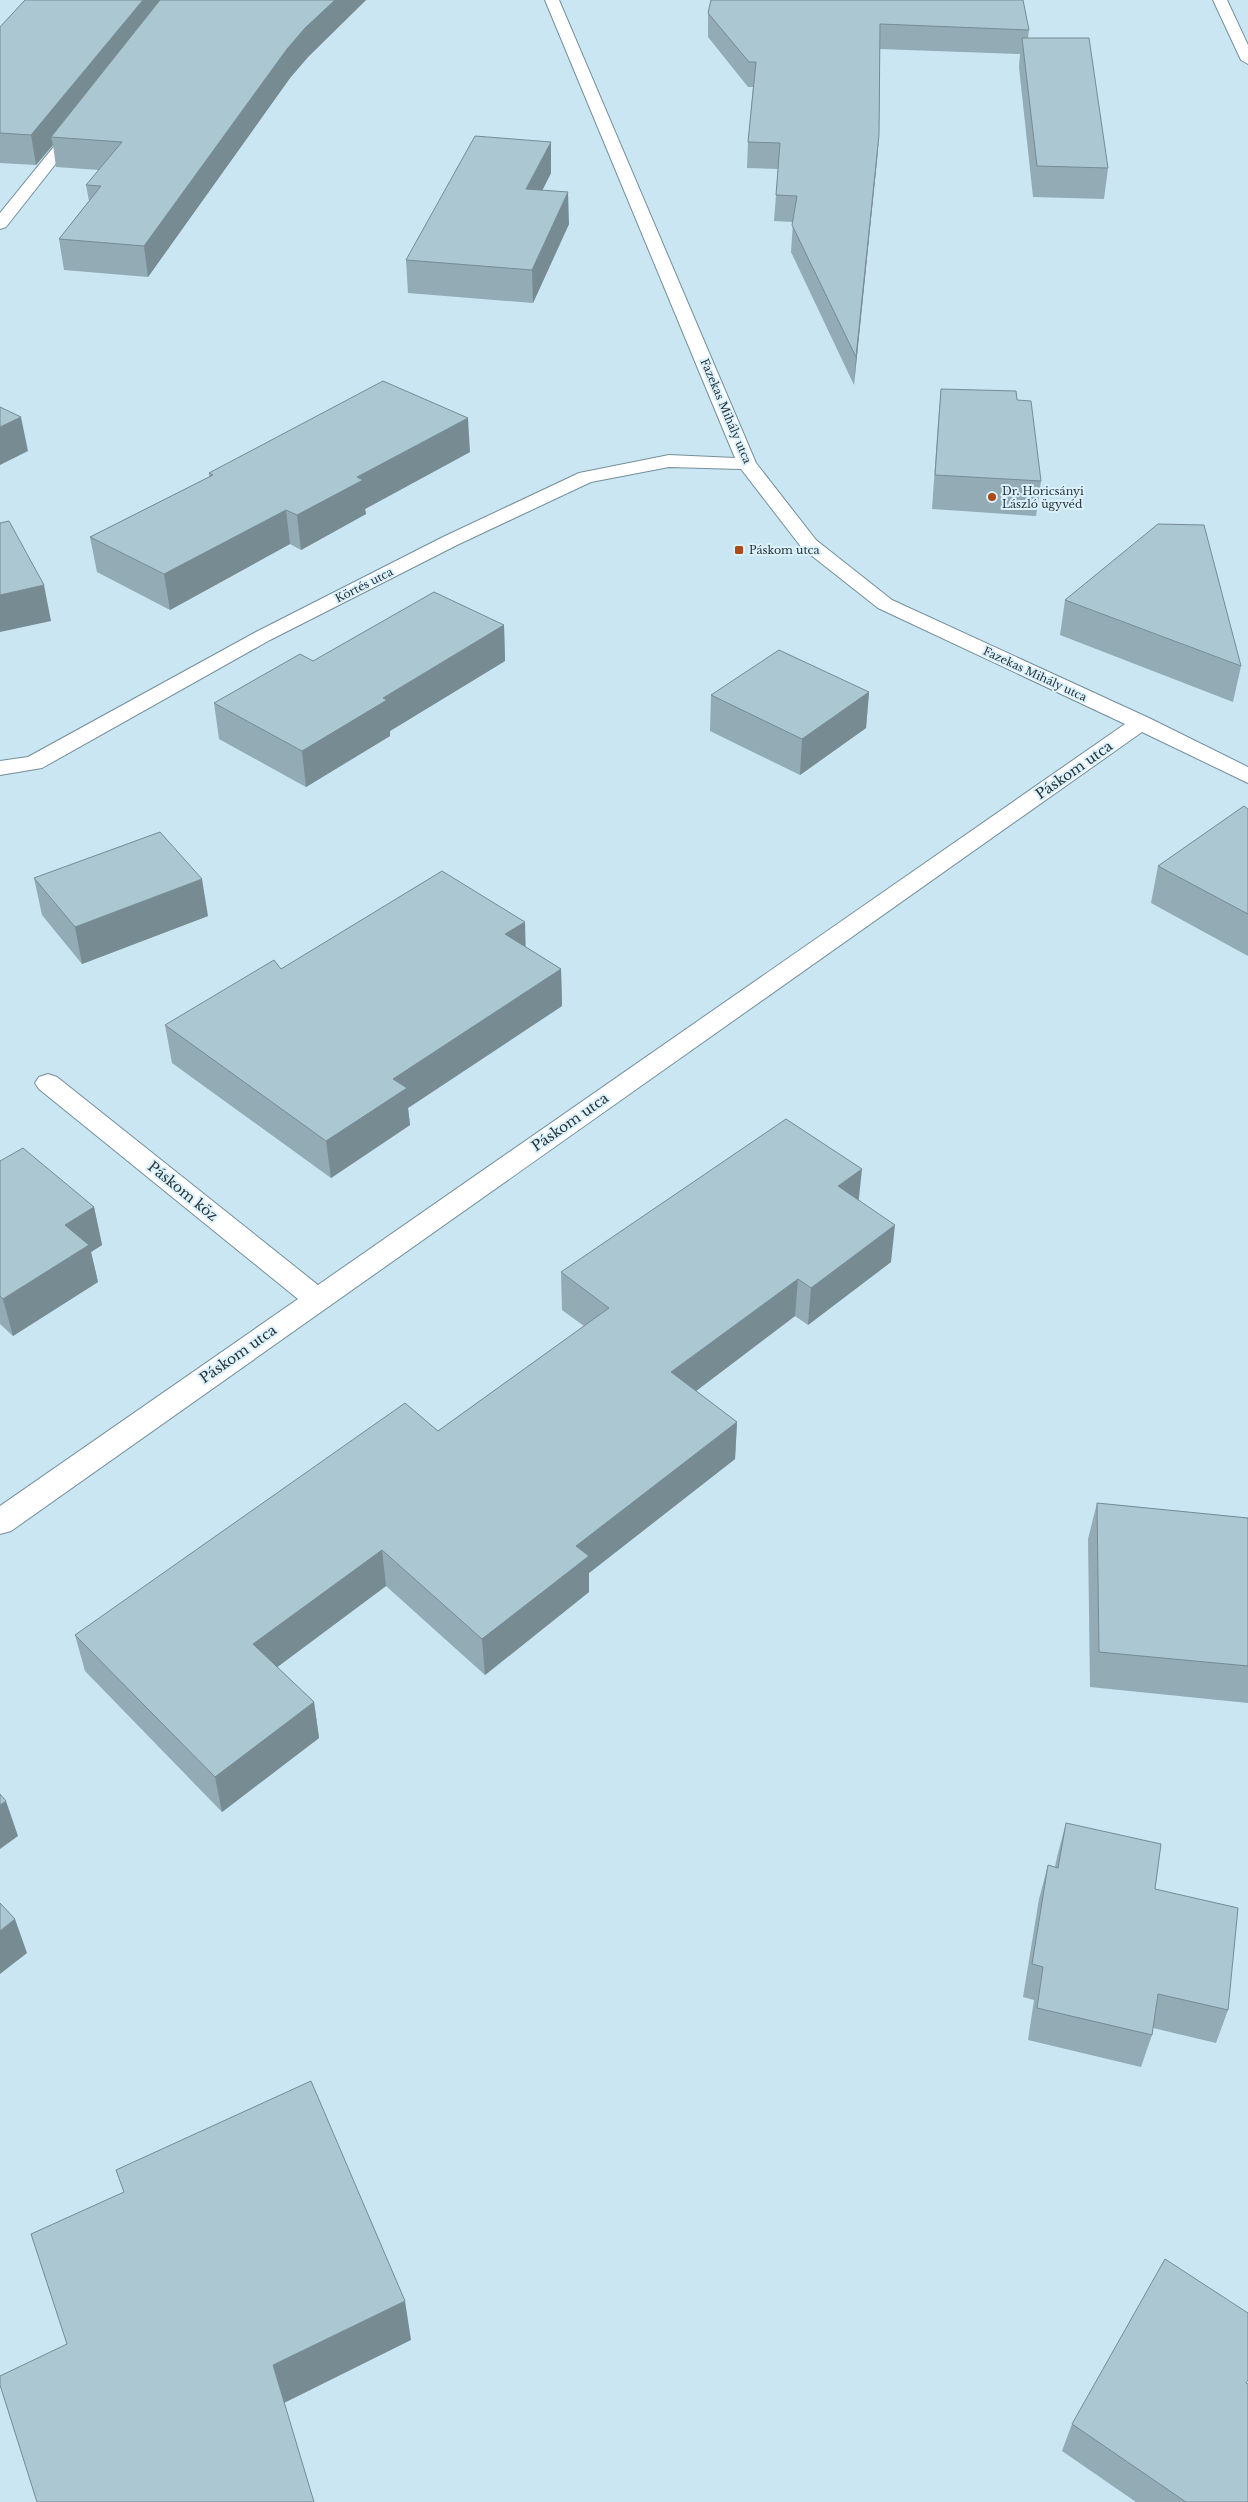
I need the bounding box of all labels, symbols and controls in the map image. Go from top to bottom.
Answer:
street label: Fazekas Mihály utca [698,356,755,466]
place label: Dr. Horicsányi László ügyvéd [1002,484,1084,511]
marker: Dr. Horicsányi László ügyvéd [986,491,998,503]
place label: Páskom utca [749,543,820,557]
marker: Páskom utca [733,544,745,556]
street label: Körtés utca [333,564,396,605]
street label: Fazekas Mihály utca [981,644,1090,705]
street label: Páskom utca [1032,737,1116,803]
street label: Páskom utca [528,1089,612,1155]
street label: Páskom köz [144,1157,222,1225]
street label: Páskom utca [196,1321,280,1387]

